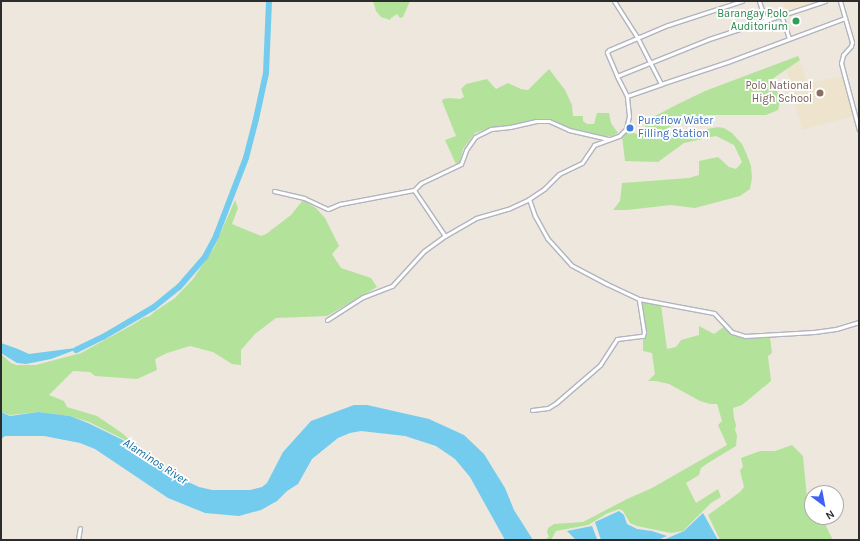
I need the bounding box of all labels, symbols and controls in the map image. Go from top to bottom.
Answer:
place label: Barangay Polo Auditorium [717,8,788,34]
marker: Barangay Polo Auditorium [791,16,801,26]
place label: Polo National High School [745,80,812,106]
marker: Polo National High School [815,88,825,98]
place label: Pureflow Water Filling Station [638,115,713,141]
marker: Pureflow Water Filling Station [625,123,635,133]
water label: Alaminos River [120,436,190,488]
north arrow [804,485,844,525]
text: N [823,507,837,522]

